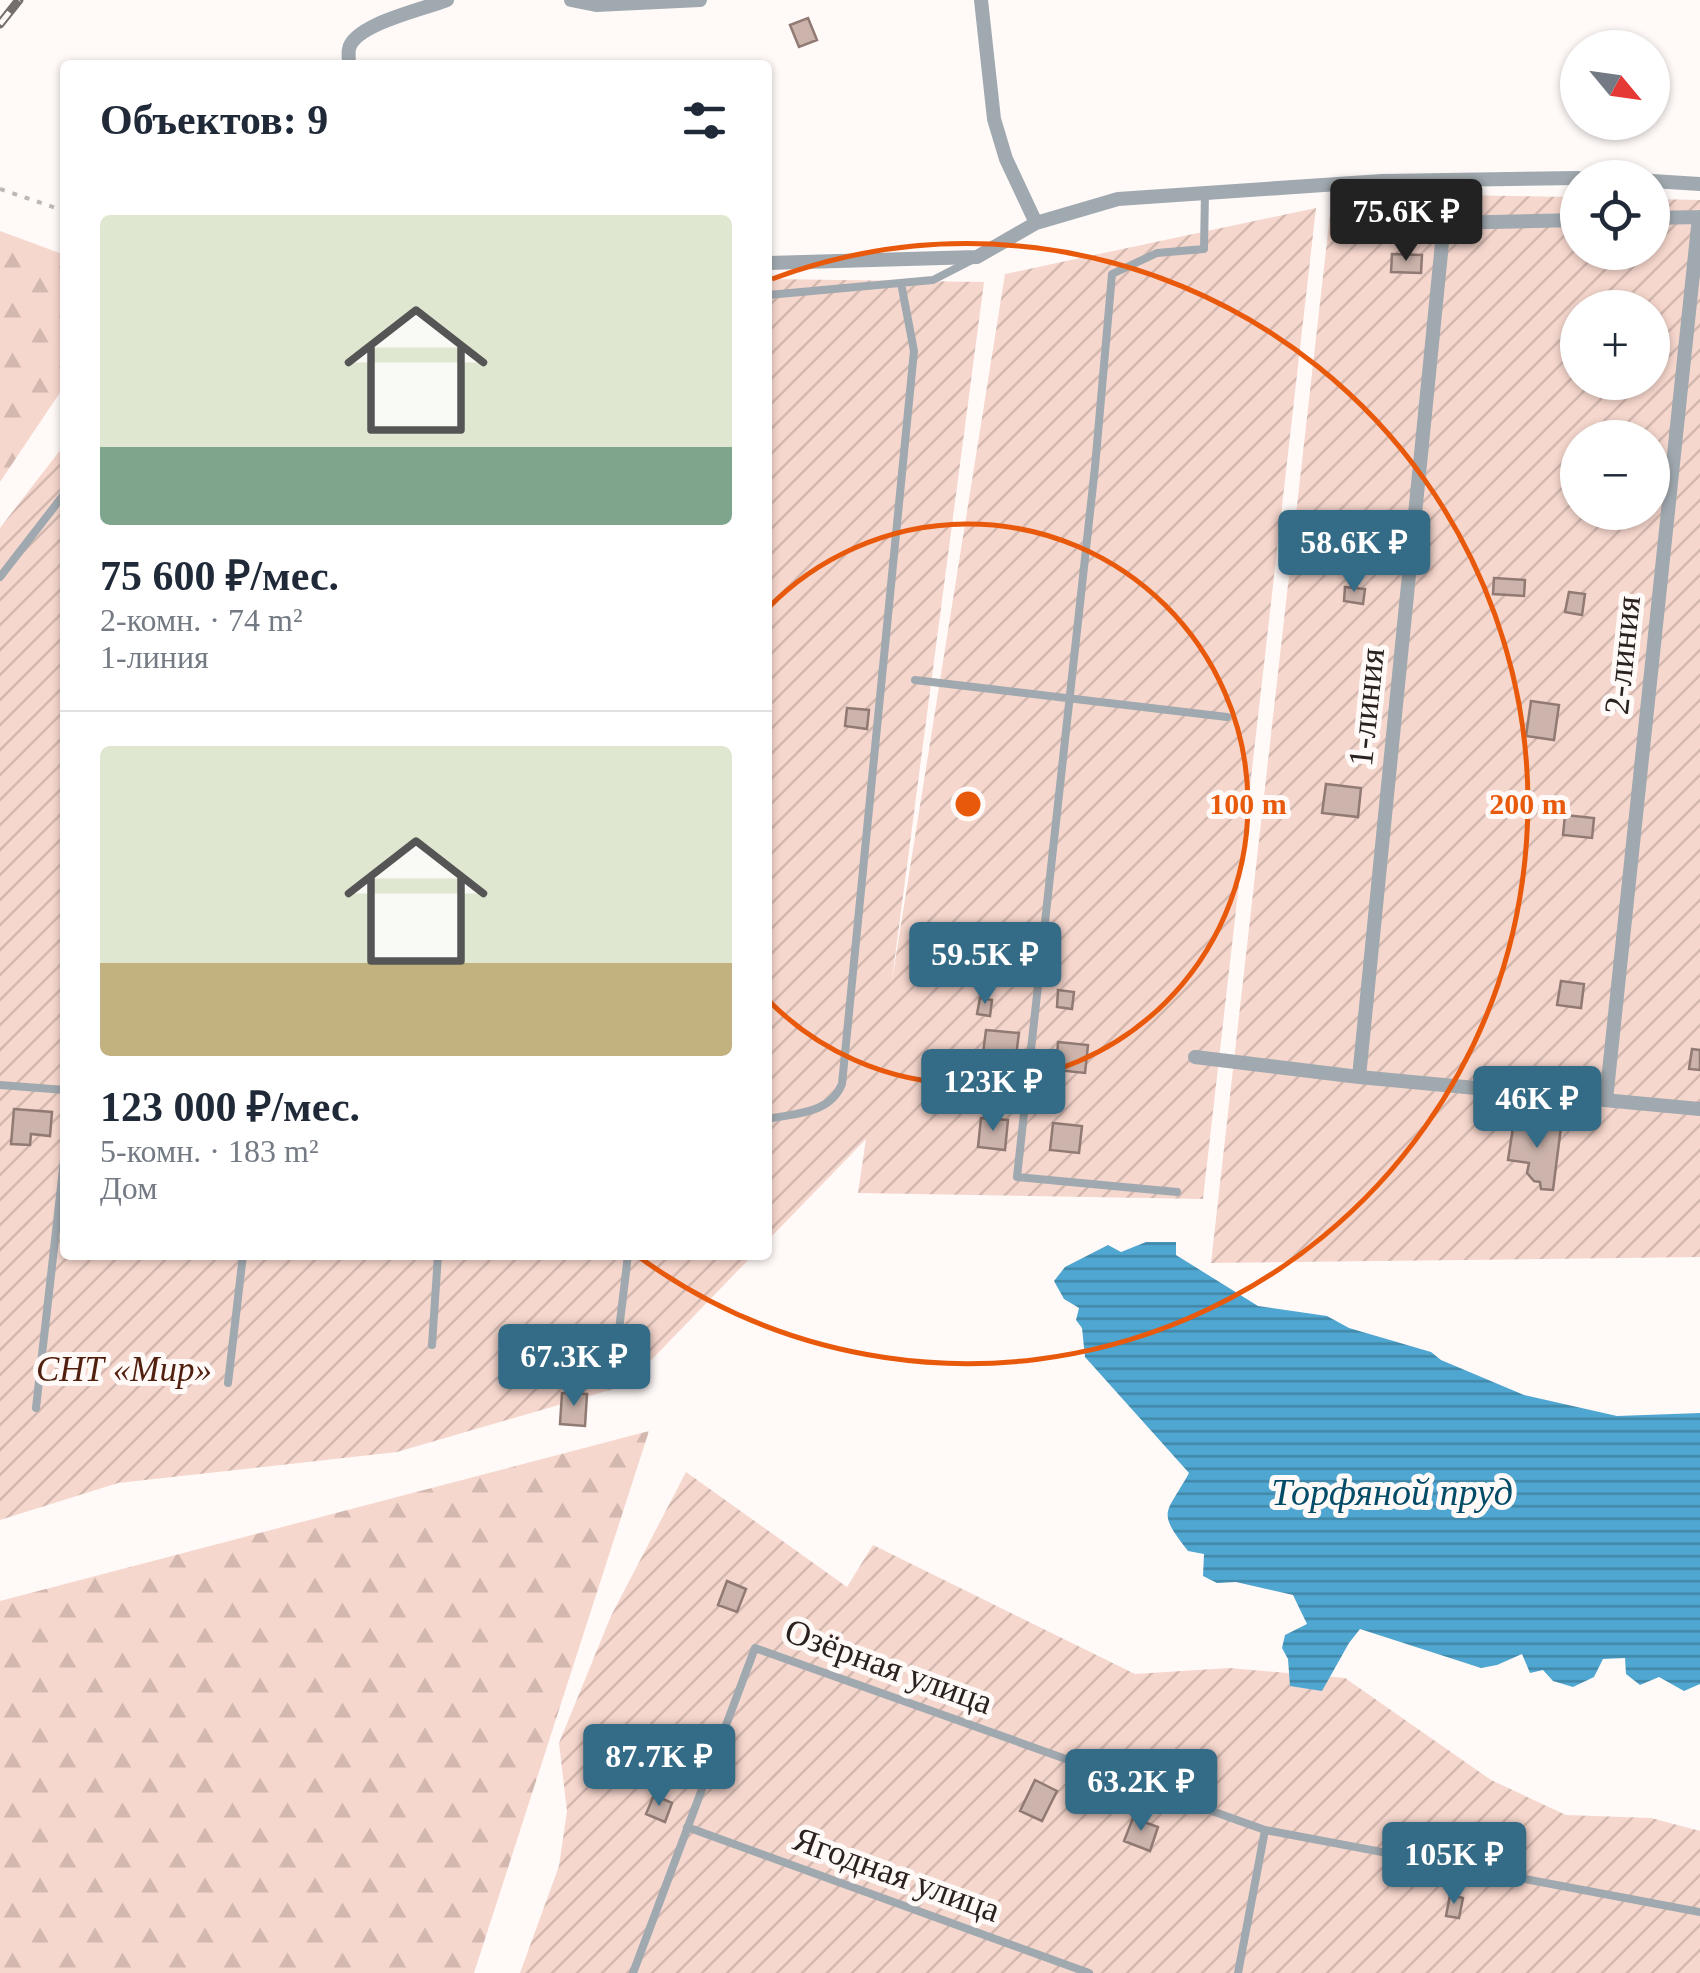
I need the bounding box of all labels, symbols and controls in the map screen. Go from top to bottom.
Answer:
north arrow [1560,30,1670,140]
map controls [1560,30,1670,530]
icon: filters [677,93,732,148]
text: Объектов: 9 [100,97,328,143]
button: locate [1560,160,1670,270]
pin: 75.6K ₽ [1314,179,1498,264]
text: 75.6K ₽ [1352,193,1460,229]
icon: home [326,280,506,460]
button: + [1560,290,1670,400]
button: − [1560,420,1670,530]
pin: 58.6K ₽ [1262,510,1446,595]
text: 58.6K ₽ [1300,524,1408,560]
text: 75 600 ₽/мес. [100,553,339,599]
street label: 2-линия [1597,594,1648,716]
text: 2-комн. · 74 m² [100,602,302,638]
text: 1-линия [100,639,209,675]
street label: 1-линия [1341,646,1392,768]
centre of rings [950,786,986,822]
text: 100 m [1209,787,1287,820]
text: 200 m [1489,787,1567,820]
icon: home [326,811,506,991]
pin: 59.5K ₽ [893,922,1077,1007]
text: 59.5K ₽ [931,936,1039,972]
pin: 123K ₽ [912,1049,1074,1134]
text: 123K ₽ [943,1063,1043,1099]
pin: 46K ₽ [1467,1066,1607,1151]
text: 46K ₽ [1495,1080,1579,1116]
text: 123 000 ₽/мес. [100,1084,360,1130]
text: 5-комн. · 183 m² [100,1133,318,1169]
text: Дом [100,1170,157,1206]
pin: 67.3K ₽ [482,1324,666,1409]
text: 67.3K ₽ [520,1338,628,1374]
park label: СНТ «Мир» [36,1350,212,1389]
water label: Торфяной пруд [1271,1471,1513,1513]
street label: Озёрная улица [780,1611,998,1722]
pin: 87.7K ₽ [567,1724,751,1809]
text: 87.7K ₽ [605,1738,713,1774]
pin: 63.2K ₽ [1049,1749,1233,1834]
text: 63.2K ₽ [1087,1763,1195,1799]
street label: Ягодная улица [788,1819,1006,1930]
pin: 105K ₽ [1373,1822,1535,1907]
text: 105K ₽ [1404,1836,1504,1872]

